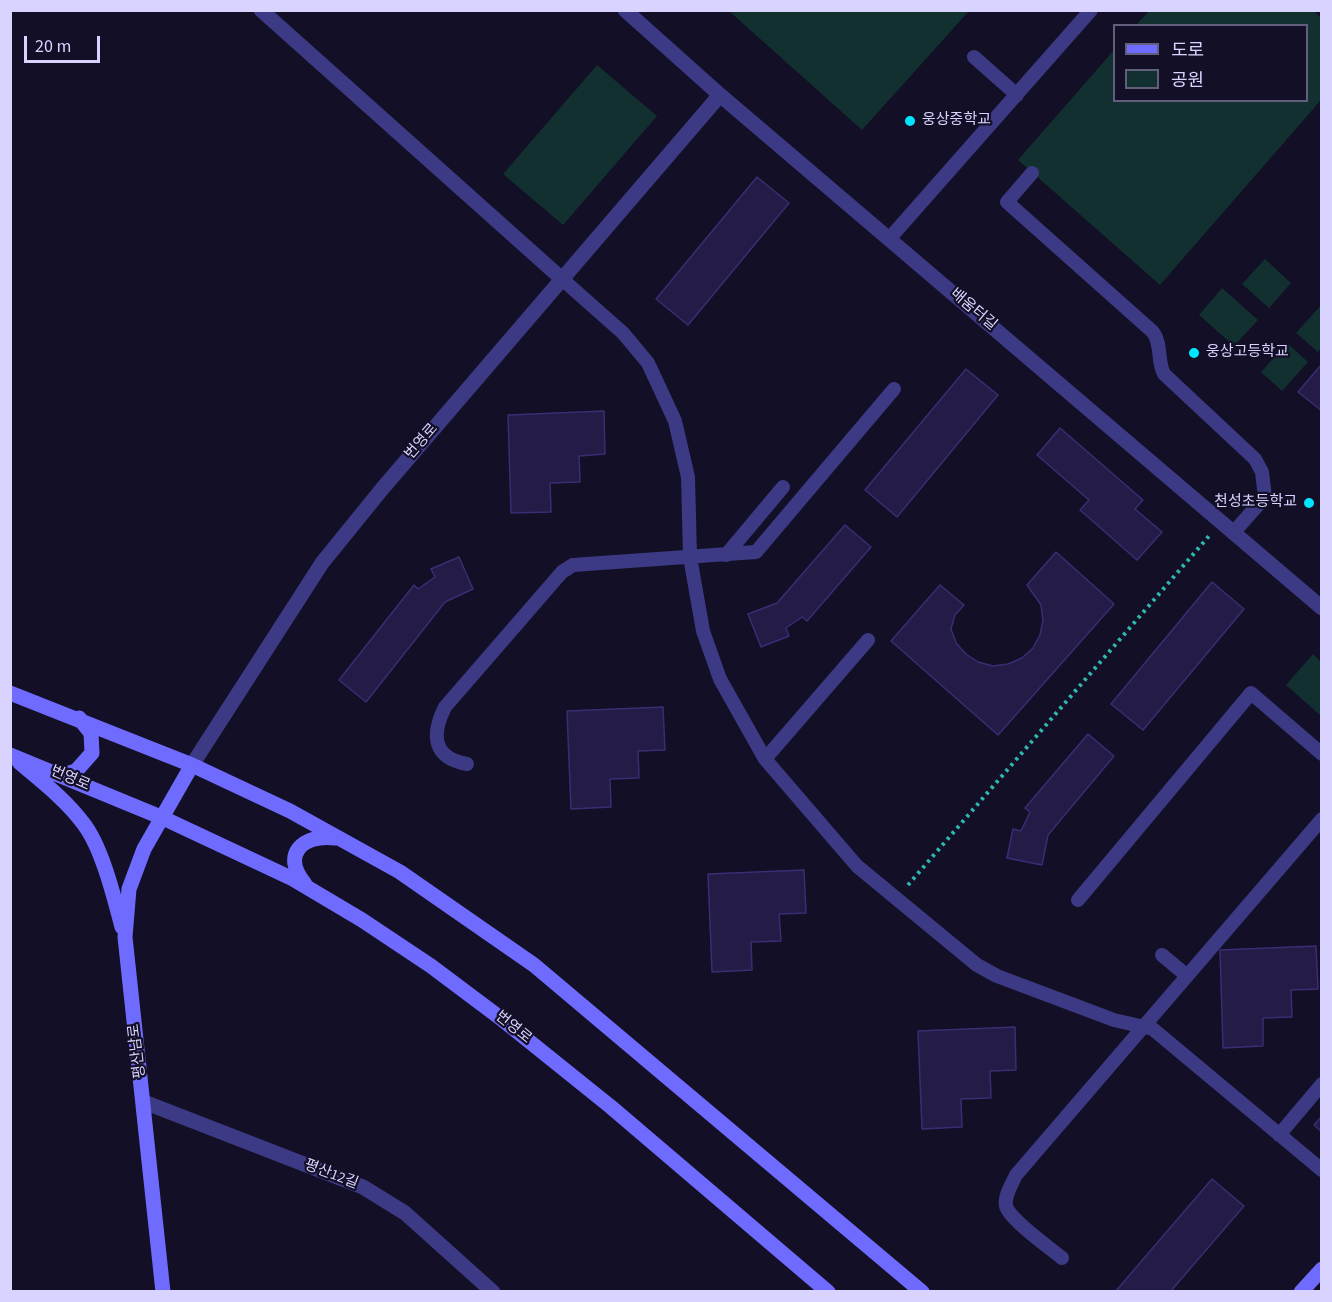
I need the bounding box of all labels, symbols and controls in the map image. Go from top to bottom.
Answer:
scale bar [27,24,104,62]
legend [1113,24,1308,102]
text: 20 m [35,34,71,59]
text: 도로 [1171,38,1204,63]
text: 공원 [1171,68,1204,93]
place label: 웅상중학교 [922,112,991,130]
marker: 웅상중학교 [903,114,917,128]
street label: 배움터길 [946,285,1000,335]
place label: 웅상고등학교 [1206,344,1289,362]
marker: 웅상고등학교 [1187,346,1201,360]
street label: 번영로 [402,420,442,464]
place label: 천성초등학교 [1214,494,1297,512]
marker: 천성초등학교 [1302,496,1316,510]
street label: 번영로 [47,763,93,795]
street label: 번영로 [491,1008,535,1048]
street label: 평산남로 [126,1023,150,1079]
street label: 평산12길 [301,1157,361,1193]

